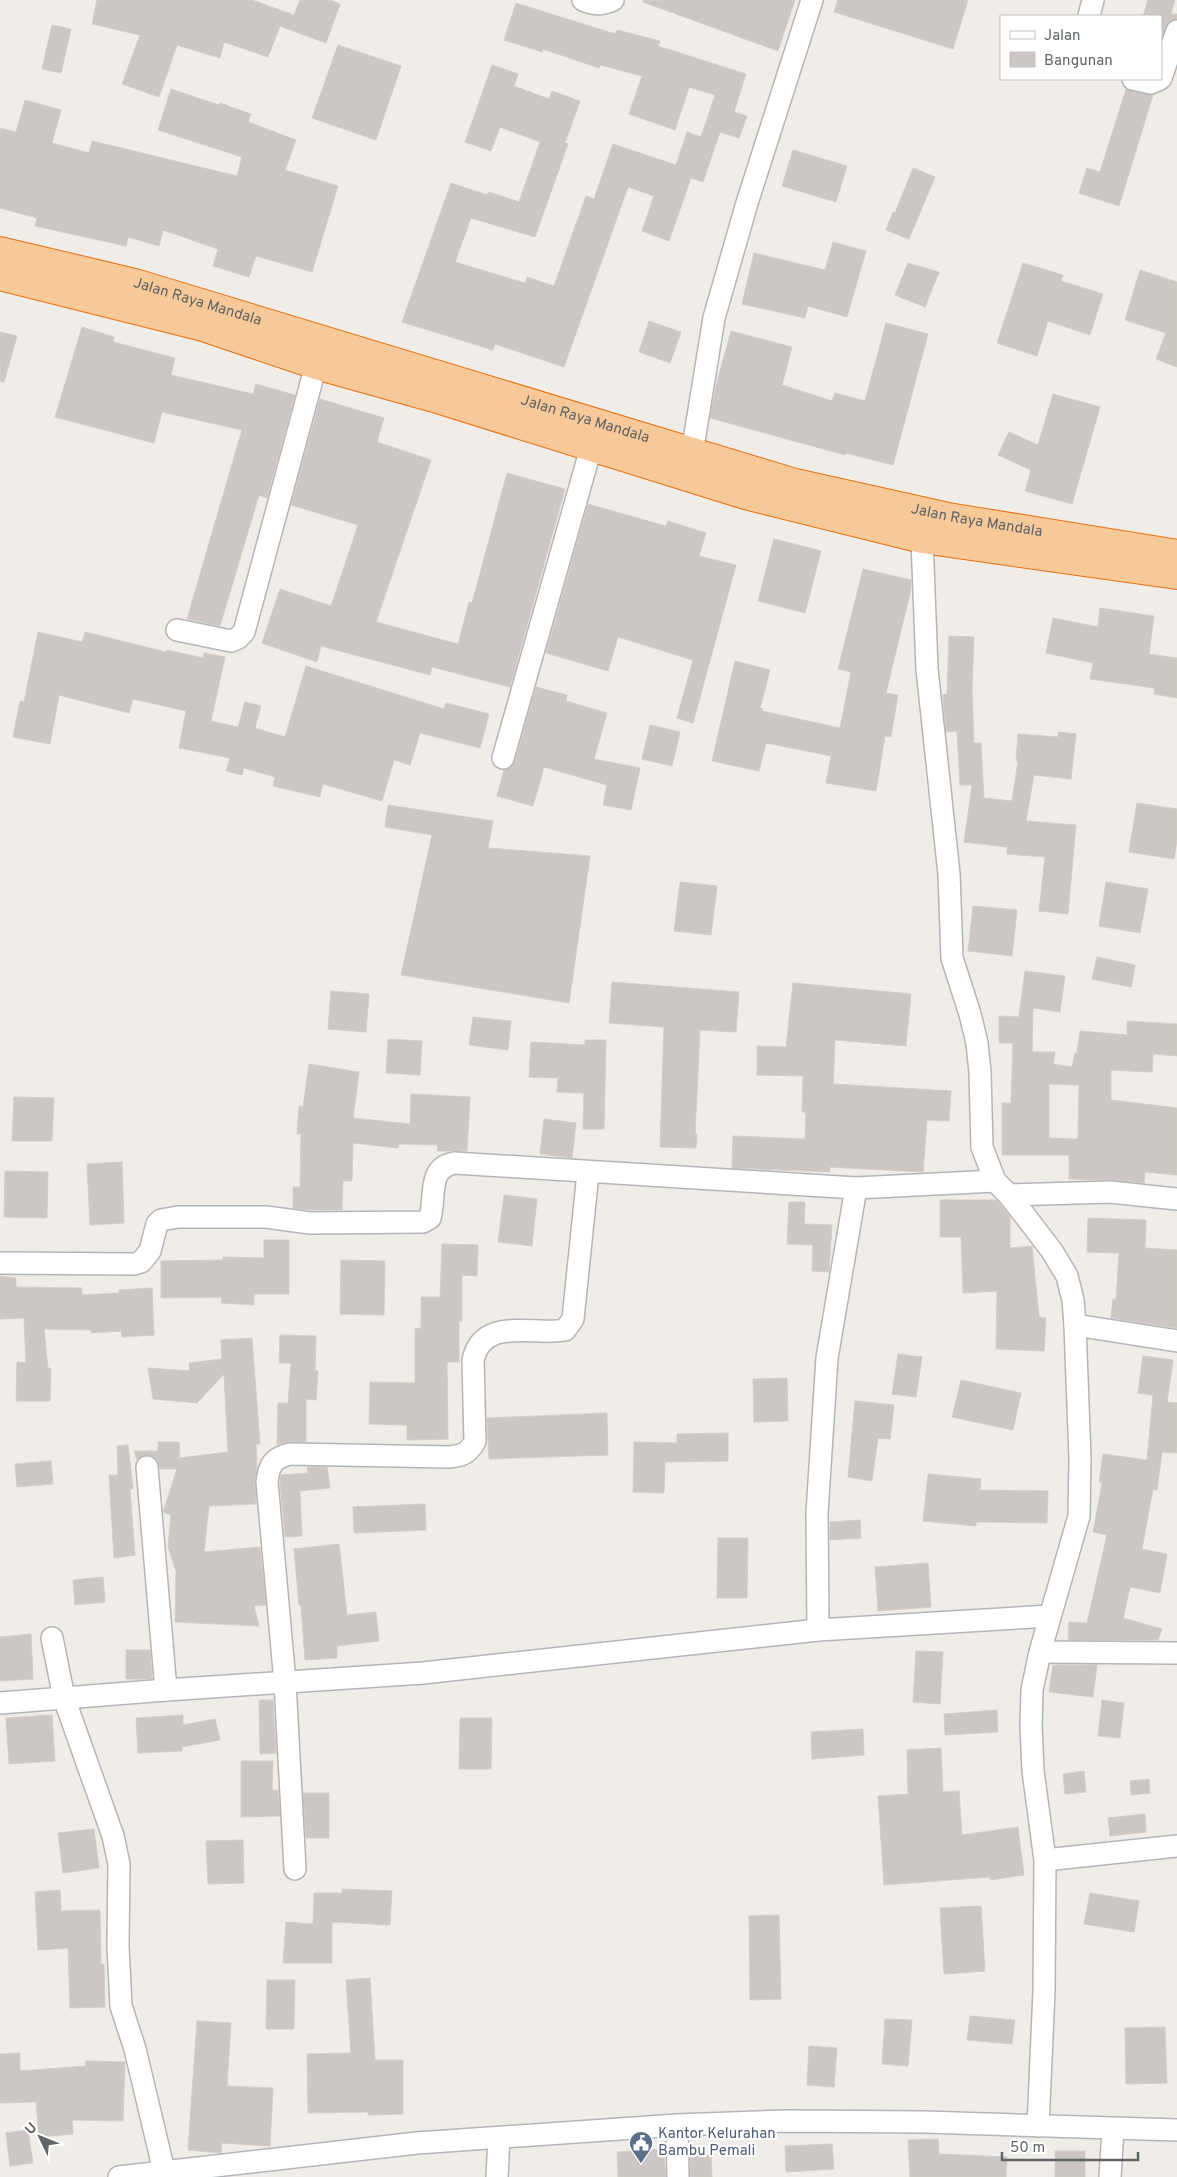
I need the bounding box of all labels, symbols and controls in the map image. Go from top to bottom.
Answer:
legend [1000,15,1162,80]
text: Jalan [1044,27,1081,46]
text: Bangunan [1044,52,1113,71]
street label: Jalan Raya Mandala [131,273,264,330]
street label: Jalan Raya Mandala [518,391,652,448]
street label: Jalan Raya Mandala [909,500,1044,542]
north arrow [15,2112,65,2162]
text: U [22,2120,41,2139]
place label: Kantor Kelurahan Bambu Pemali [658,2125,776,2161]
public building icon: Kantor Kelurahan Bambu Pemali [628,2130,654,2164]
scale bar [1002,2130,1138,2162]
text: 50 m [1010,2139,1045,2158]

